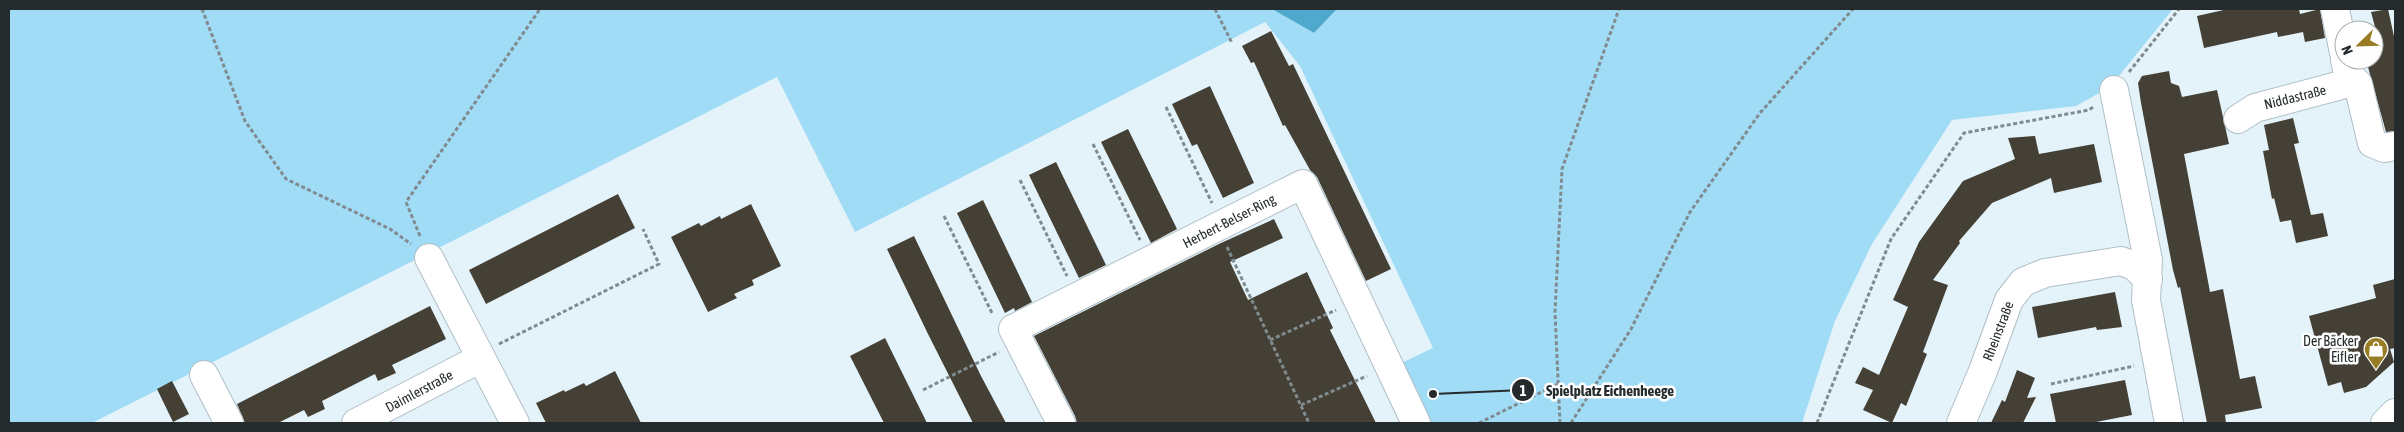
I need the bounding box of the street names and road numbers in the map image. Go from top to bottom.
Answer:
street label: Niddastraße [2262,82,2328,112]
street label: Herbert-Belser-Ring [1180,191,1278,251]
street label: Rheinstraße [1979,299,2017,363]
street label: Daimlerstraße [383,367,455,415]

